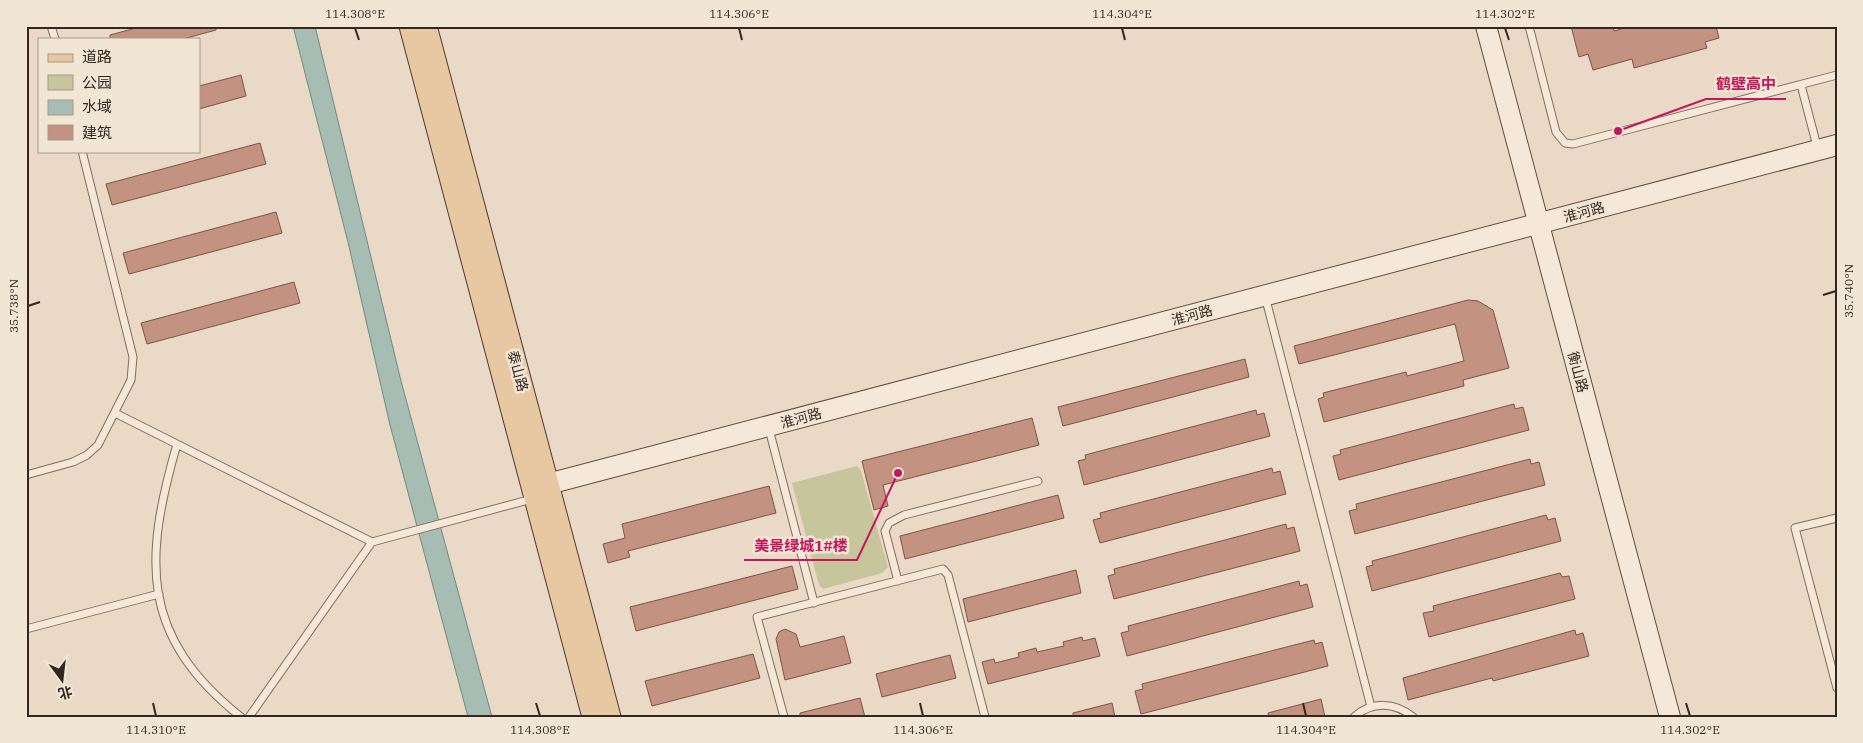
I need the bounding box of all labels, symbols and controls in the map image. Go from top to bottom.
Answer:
text: 114.308°E [325,6,385,21]
text: 114.306°E [709,6,769,21]
text: 114.304°E [1092,6,1152,21]
text: 114.302°E [1475,6,1535,21]
legend [38,38,200,152]
text: 道路 [82,47,112,66]
callout: 鹤壁高中 [1706,69,1786,99]
text: 公园 [82,73,112,92]
text: 鹤壁高中 [1716,74,1776,93]
text: 水域 [82,97,112,116]
text: 建筑 [82,123,112,142]
street label: 淮河路 [1561,198,1607,226]
text: 35.740°N [1841,264,1856,318]
text: 35.738°N [6,279,21,333]
street label: 淮河路 [1169,301,1215,329]
street label: 泰山路 [504,348,532,394]
street label: 衡山路 [1564,349,1592,395]
street label: 淮河路 [778,404,824,432]
callout: 美景绿城1#楼 [744,530,857,560]
text: 美景绿城1#楼 [754,536,848,555]
north arrow [38,656,88,706]
text: 北 [56,682,74,703]
text: 114.310°E [126,722,186,737]
text: 114.308°E [510,722,570,737]
text: 114.306°E [893,722,953,737]
text: 114.304°E [1276,722,1336,737]
text: 114.302°E [1660,722,1720,737]

